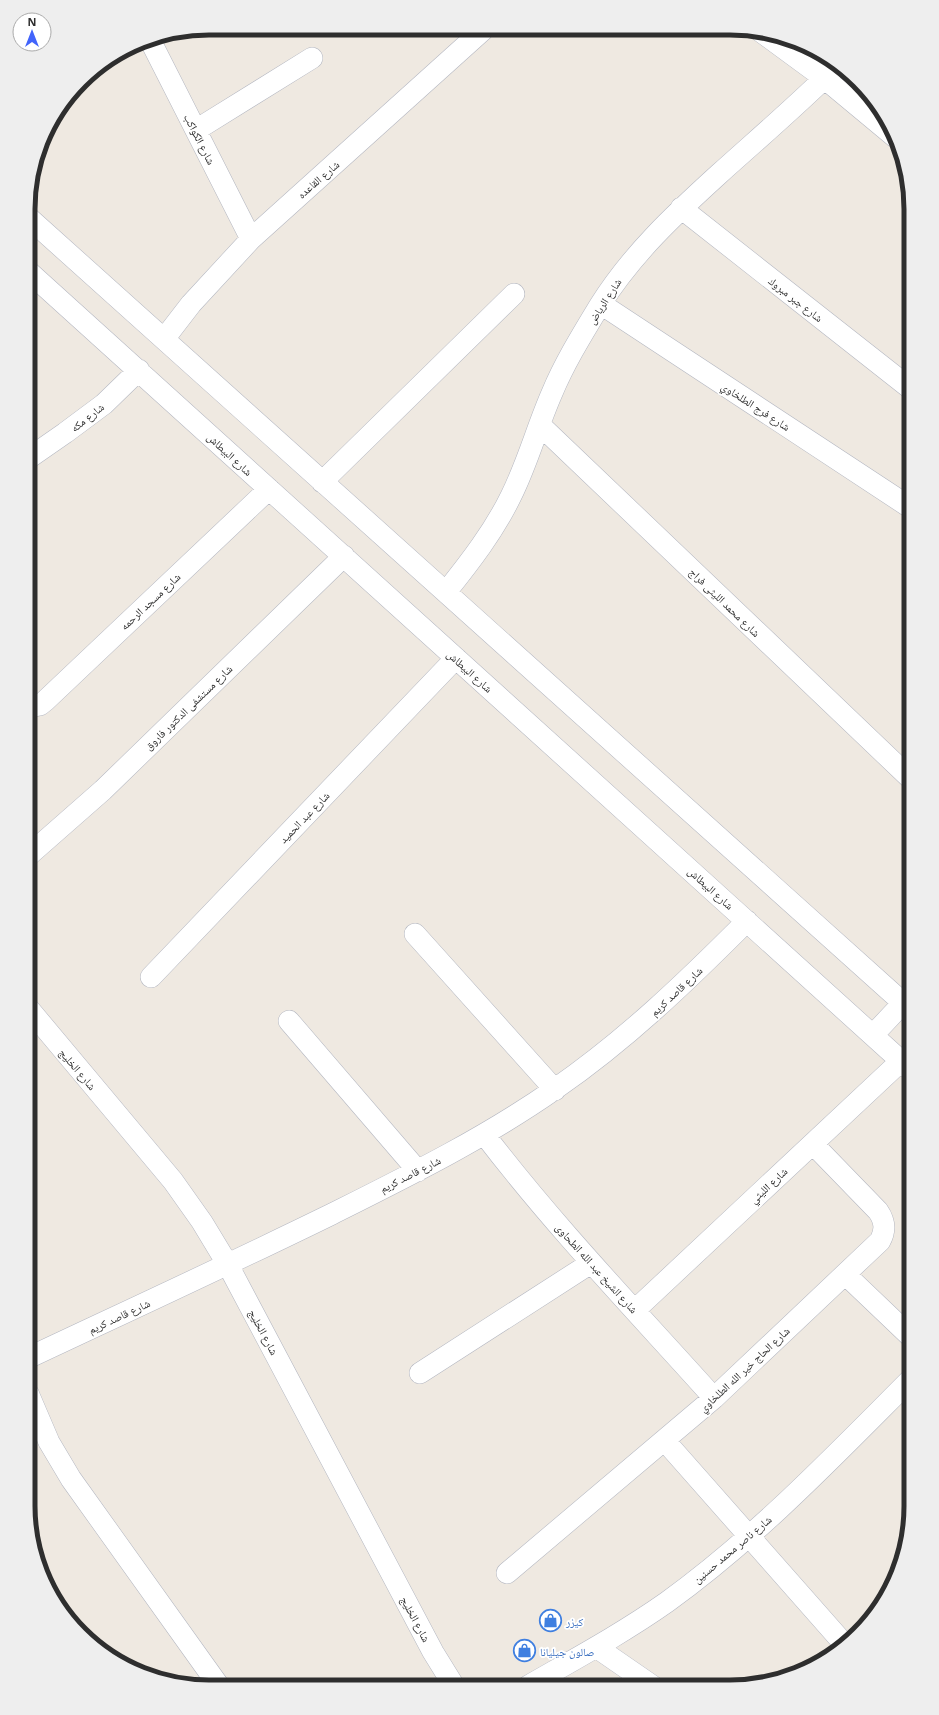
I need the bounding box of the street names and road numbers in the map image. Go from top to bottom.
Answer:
street label: شارع الكواكب [181,111,219,167]
street label: شارع القاعده [294,157,342,201]
street label: شارع جبر مبروك [766,273,826,325]
street label: شارع الرياض [584,275,624,327]
street label: شارع فرج الطلخاوي [718,378,793,435]
street label: شارع مكه [67,399,107,435]
street label: شارع البيطاش [204,429,256,479]
street label: شارع محمد الليثى فراج [686,564,764,640]
street label: شارع مسجد الرحمه [117,569,183,633]
street label: شارع البيطاش [444,646,496,696]
street label: شارع مستشفى الدكتور فاروق [141,661,235,753]
street label: شارع عبد الحميد [275,788,333,846]
street label: شارع البيطاش [685,863,737,913]
street label: شارع قاصد كريم [647,963,706,1020]
street label: شارع الخليج [56,1045,100,1093]
street label: شارع قاصد كريم [377,1152,443,1197]
street label: شارع الليثي [746,1164,791,1208]
street label: شارع الشيخ عبد الله الطحاوى [552,1220,642,1316]
street label: شارع قاصد كريم [86,1295,153,1338]
street label: شارع الخليج [246,1306,282,1358]
street label: شارع الحاج خير الله الطلخاوي [695,1323,794,1416]
street label: شارع ناصر محمد حسنين [689,1512,775,1586]
street label: شارع الخليج [398,1593,434,1645]

